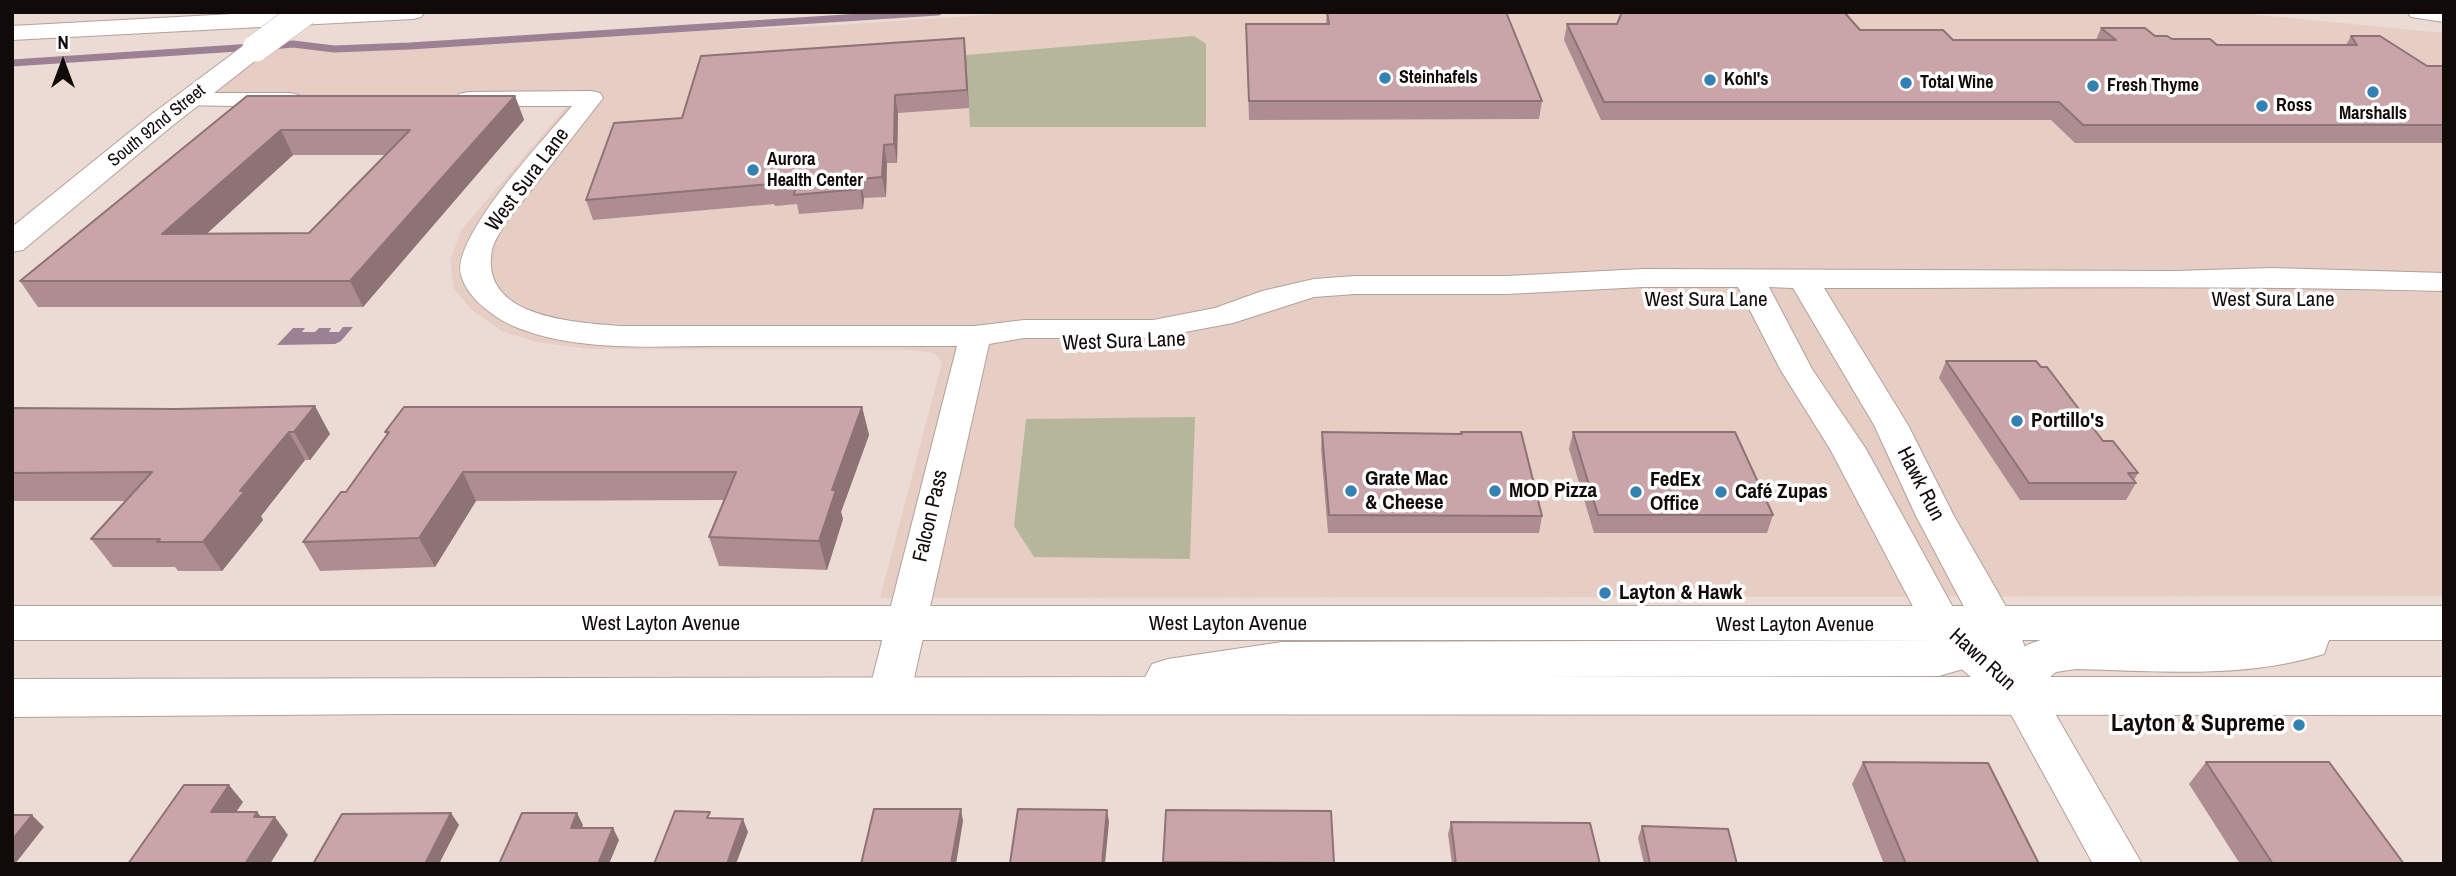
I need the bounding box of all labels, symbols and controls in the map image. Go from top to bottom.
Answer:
north arrow [28,28,98,98]
text: N [57,29,69,55]
place label: Steinhafels [1399,67,1478,89]
place label: Kohl's [1724,69,1769,91]
marker: Steinhafels [1377,70,1393,86]
marker: Kohl's [1702,72,1718,88]
place label: Total Wine [1920,72,1993,94]
marker: Total Wine [1898,75,1914,91]
place label: Fresh Thyme [2107,75,2199,97]
marker: Fresh Thyme [2085,78,2101,94]
street label: South 92nd Street [104,80,210,172]
marker: Marshalls [2365,84,2381,100]
place label: Ross [2276,95,2312,117]
marker: Ross [2254,98,2270,114]
place label: Marshalls [2339,103,2407,125]
street label: West Sura Lane [481,123,575,237]
place label: Aurora Health Center [767,149,863,192]
marker: Aurora Health Center [745,162,761,178]
street label: West Sura Lane [1644,287,1768,313]
street label: West Sura Lane [2211,287,2335,313]
street label: West Sura Lane [1062,327,1186,357]
place label: Portillo's [2031,408,2104,434]
marker: Portillo's [2009,413,2025,429]
street label: Hawk Run [1891,443,1949,525]
place label: Grate Mac & Cheese [1365,466,1448,516]
street label: Falcon Pass [908,467,954,565]
place label: FedEx Office [1650,467,1701,517]
place label: MOD Pizza [1509,478,1597,504]
place label: Café Zupas [1735,479,1828,505]
marker: Grate Mac & Cheese [1343,483,1359,499]
marker: MOD Pizza [1487,483,1503,499]
marker: FedEx Office [1628,484,1644,500]
marker: Café Zupas [1713,484,1729,500]
place label: Layton & Hawk [1619,580,1742,606]
marker: Layton & Hawk [1597,585,1613,601]
street label: West Layton Avenue [582,611,740,637]
street label: West Layton Avenue [1149,611,1307,637]
street label: West Layton Avenue [1716,612,1874,638]
street label: Hawn Run [1944,624,2020,696]
place label: Layton & Supreme [2111,711,2285,739]
marker: Layton & Supreme [2291,717,2307,733]

